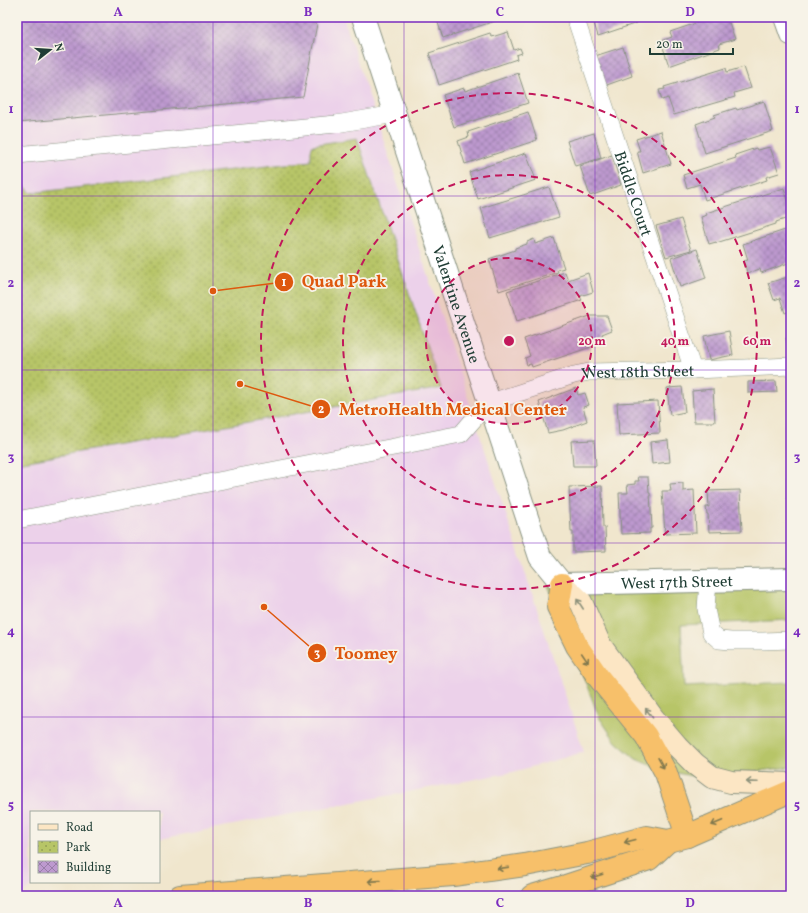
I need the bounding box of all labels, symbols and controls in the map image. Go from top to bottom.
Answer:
text: A [113,4,123,22]
text: B [304,4,313,22]
text: C [496,4,504,22]
text: D [685,4,695,22]
north arrow [30,30,70,70]
scale bar [650,30,733,56]
text: 20 m [656,37,683,53]
text: N [50,41,66,54]
text: 1 [8,101,14,119]
text: 1 [794,101,800,119]
street label: Biddle Court [608,148,657,240]
street label: Valentine Avenue [426,243,485,366]
callout: Quad Park [274,267,395,296]
text: Quad Park [302,271,387,294]
text: 2 [8,275,15,293]
text: 1 [282,275,287,291]
text: 2 [794,275,801,293]
centre of rings [502,334,516,348]
text: 20 m [578,334,606,350]
text: 40 m [661,334,690,350]
text: 60 m [743,334,771,350]
street label: West 18th Street [580,361,695,386]
callout: MetroHealth Medical Center [311,395,575,424]
text: MetroHealth Medical Center [339,399,567,422]
text: 2 [318,402,324,418]
text: 3 [8,449,15,467]
text: 3 [794,449,801,467]
street label: West 17th Street [620,571,734,596]
one-way arrow [576,598,584,610]
text: 4 [7,623,15,641]
text: 4 [793,623,801,641]
callout: Toomey [307,638,406,667]
text: Toomey [334,643,398,666]
text: 3 [314,646,320,662]
one-way arrow [581,652,589,663]
one-way arrow [645,708,654,719]
one-way arrow [658,757,666,769]
one-way arrow [746,779,759,786]
text: 5 [8,797,14,815]
text: 5 [794,797,800,815]
legend [30,811,160,883]
text: Road [66,820,93,836]
one-way arrow [711,820,723,828]
one-way arrow [624,838,637,845]
text: Park [66,840,91,856]
text: Building [66,860,111,876]
one-way arrow [497,864,510,872]
one-way arrow [591,873,604,880]
one-way arrow [368,878,381,885]
text: A [113,895,123,913]
text: B [304,895,313,913]
text: C [496,895,504,913]
text: D [685,895,695,913]

